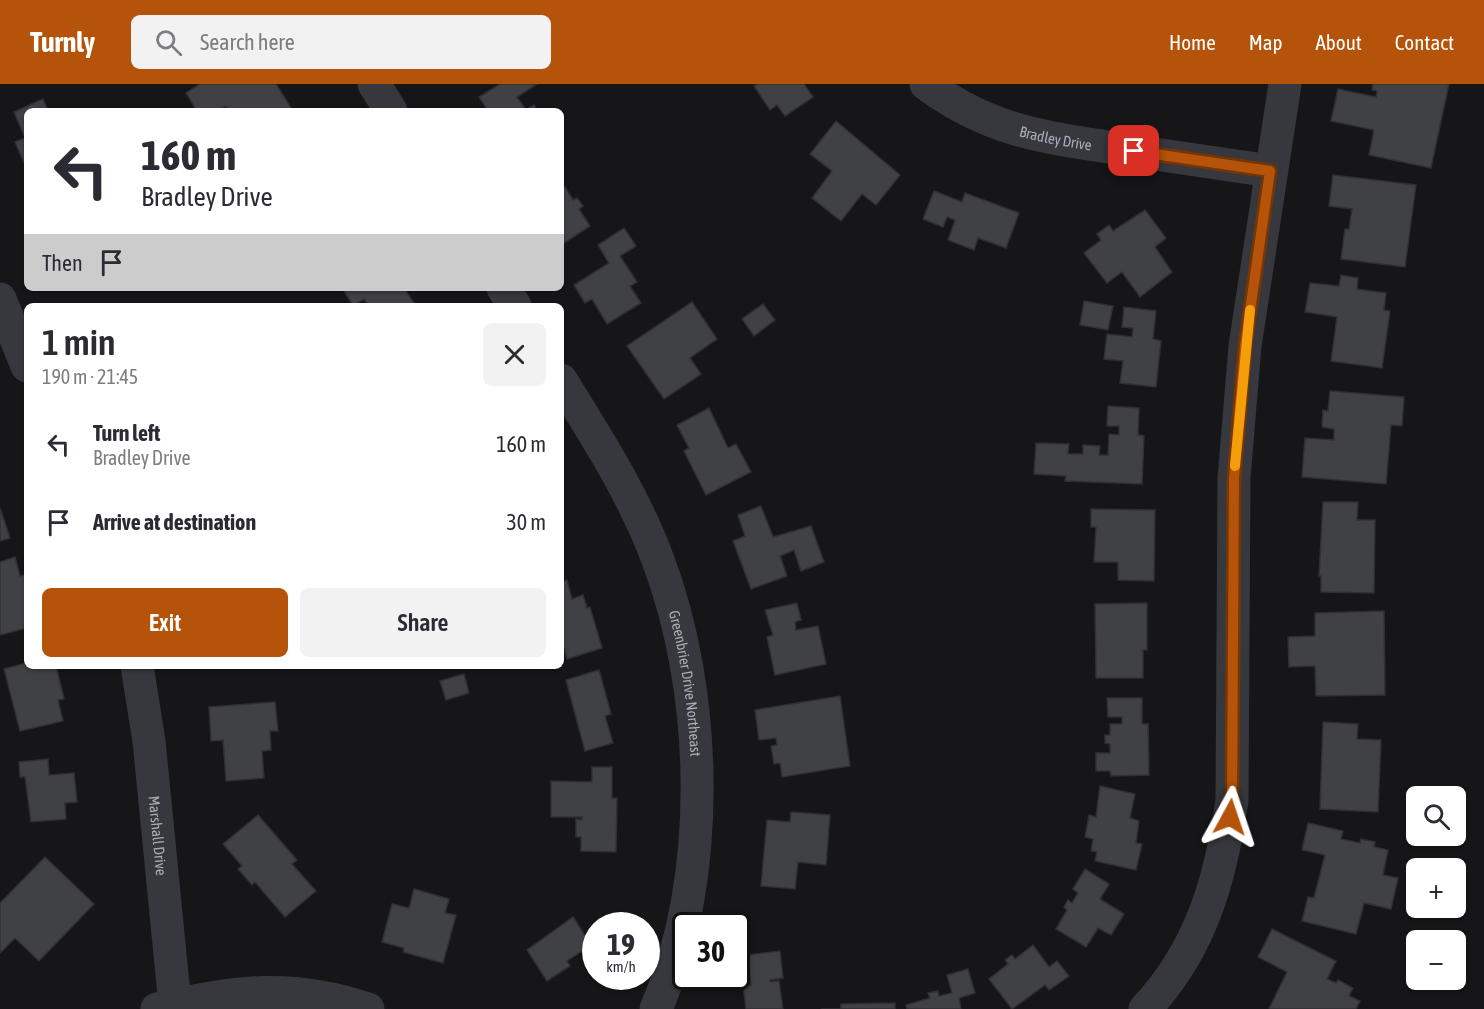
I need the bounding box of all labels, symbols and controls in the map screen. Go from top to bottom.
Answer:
search box [131,15,551,69]
text: Turnly [30,26,95,58]
icon: search [152,26,185,59]
text: Search here [200,29,295,55]
text: Home [1169,30,1216,54]
text: Map [1249,30,1283,54]
text: About [1316,30,1362,54]
text: Contact [1395,30,1454,54]
street label: Bradley Drive [1018,122,1093,153]
pin [1108,125,1159,176]
text: 160 m [141,131,236,179]
icon: left [42,132,120,210]
icon: arrive [1117,134,1150,167]
text: Bradley Drive [141,181,273,212]
icon: arrive [95,246,128,279]
text: Then [42,250,83,276]
text: 1 min [42,321,116,363]
button: close [483,323,546,386]
text: 190 m · 21:45 [42,365,138,388]
text: Turn left [93,420,160,446]
icon: left [42,428,75,461]
text: 160 m [496,431,546,457]
text: Bradley Drive [93,446,191,469]
icon: arrive [42,506,75,539]
text: Arrive at destination [93,509,256,535]
text: 30 m [506,509,546,535]
button: Exit [42,588,288,657]
button: Share [300,588,546,657]
street label: Greenbrier Drive Northeast [666,608,705,757]
position arrow [1198,785,1262,849]
map controls [1406,786,1466,990]
button: search [1406,786,1466,846]
street label: Marshall Drive [146,795,171,877]
button: + [1406,858,1466,918]
speed limit sign: 30 [672,912,750,990]
text: 19 [607,927,635,961]
button: − [1406,930,1466,990]
text: km/h [606,958,636,975]

